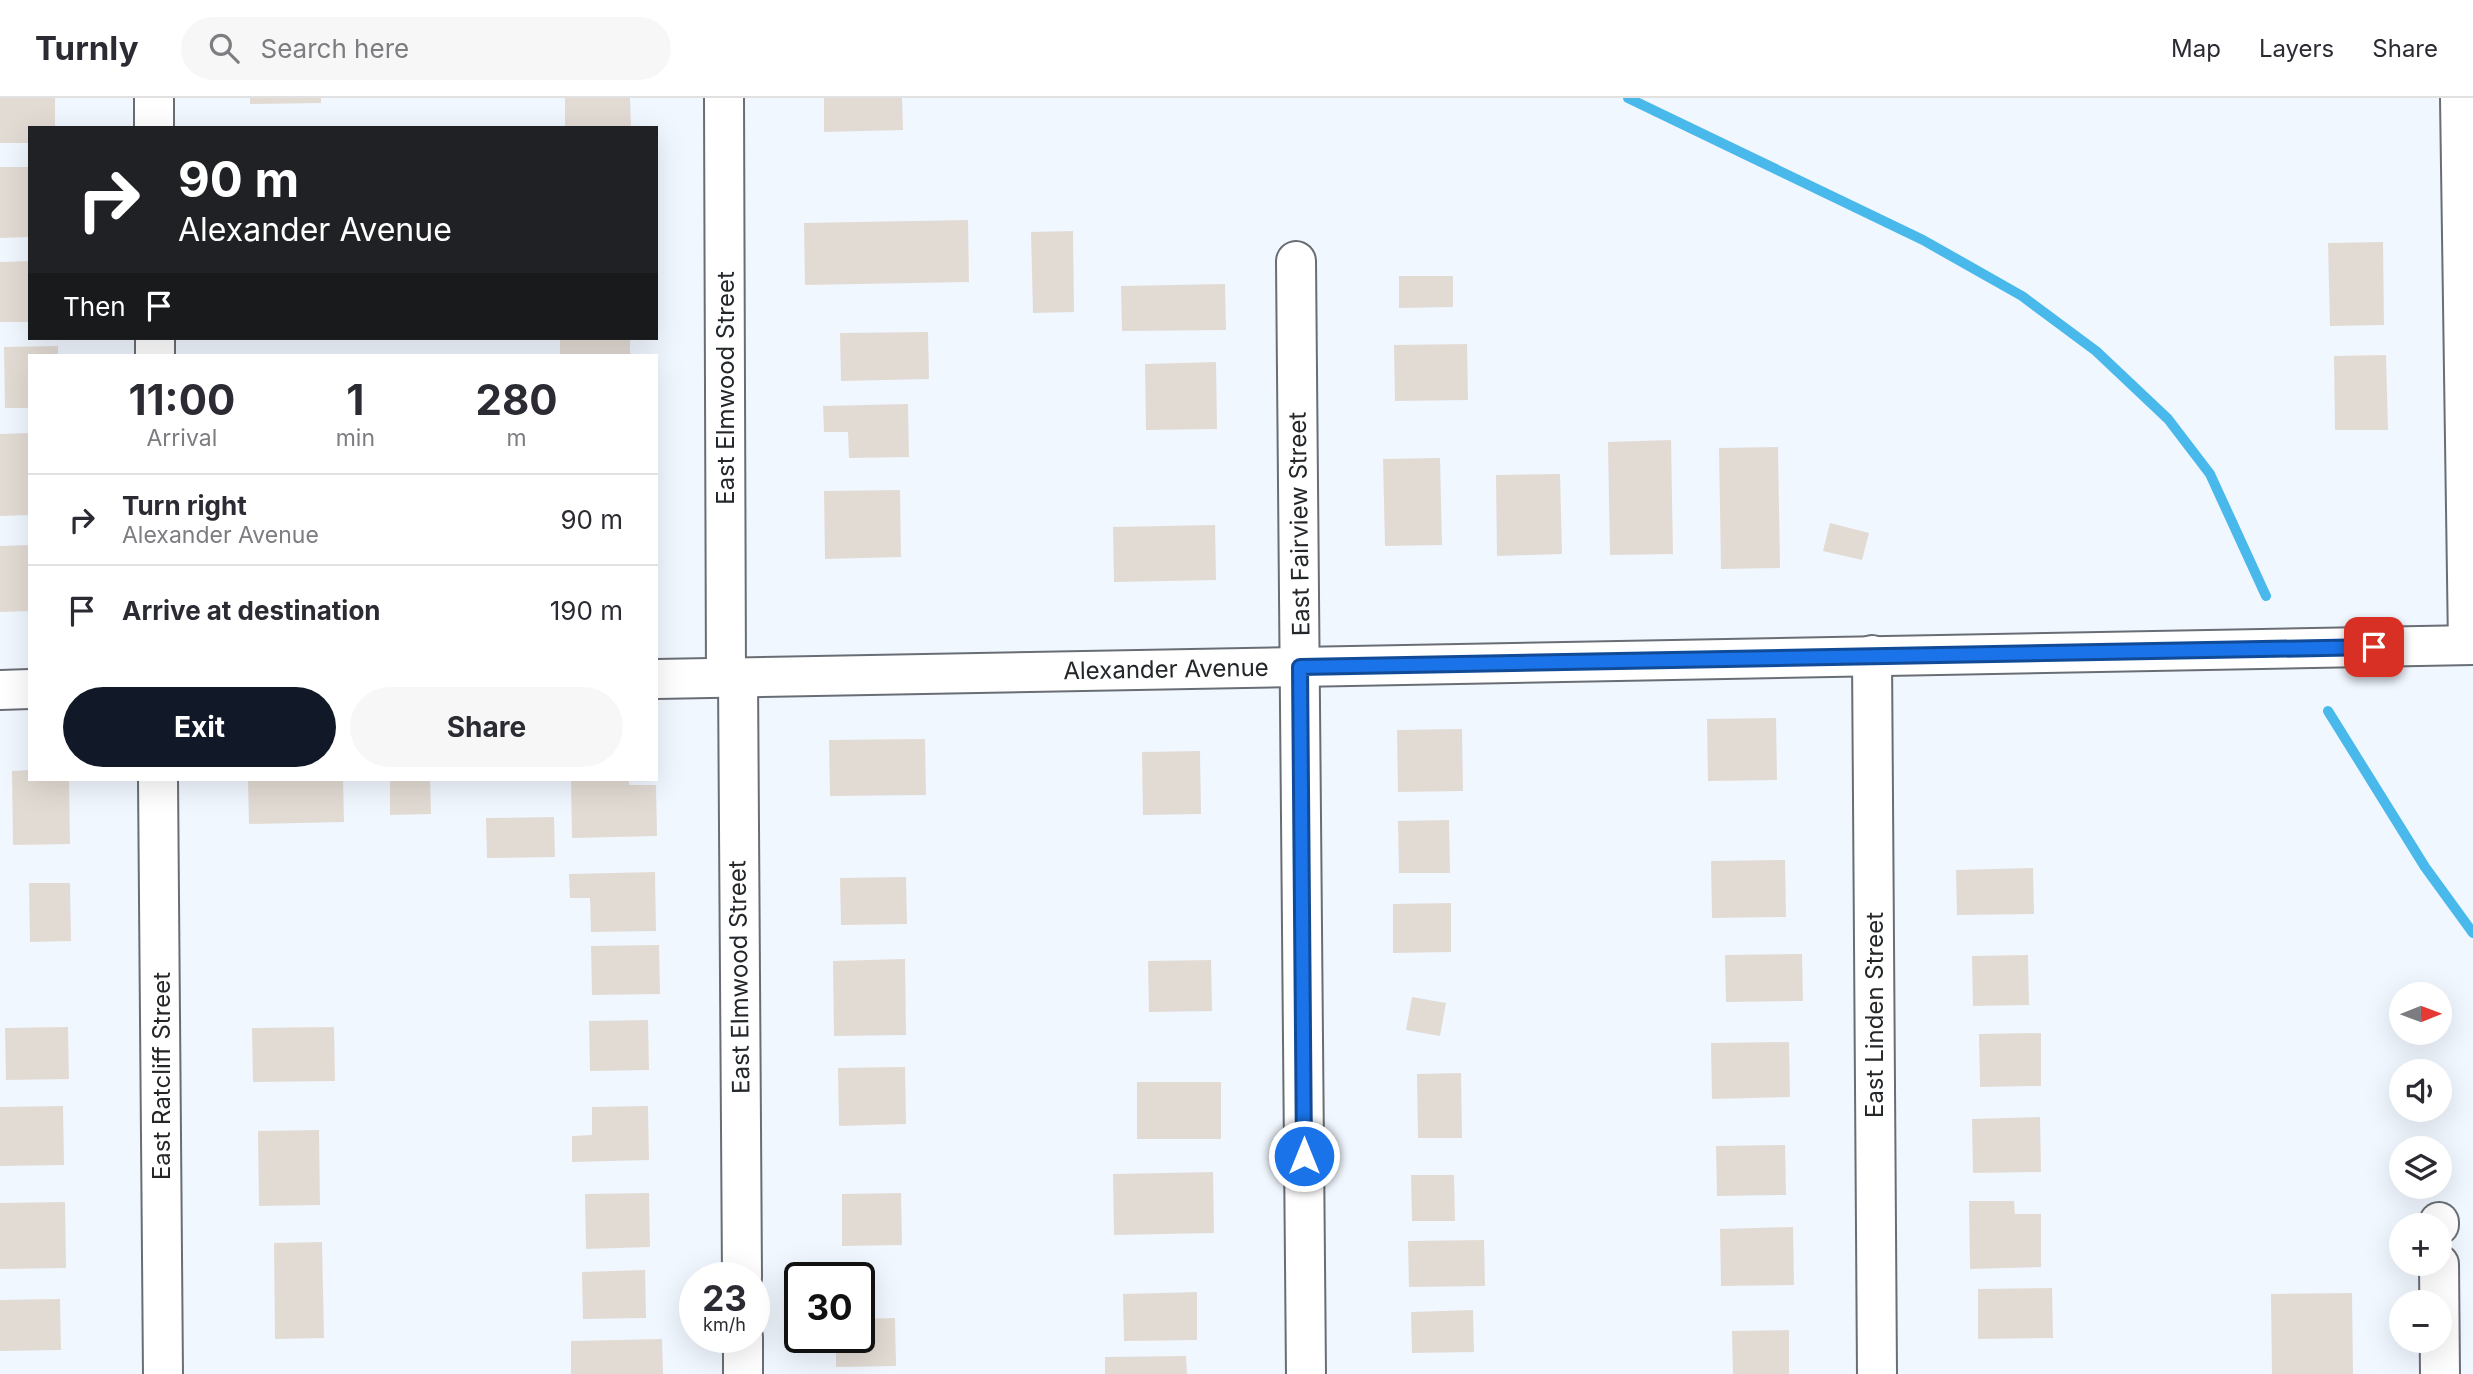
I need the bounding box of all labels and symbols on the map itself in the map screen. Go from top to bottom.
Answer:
street label: East Elmwood Street [711,271,740,505]
street label: East Fairview Street [1283,411,1315,636]
pin [2344,617,2404,677]
street label: Alexander Avenue [1063,653,1269,685]
street label: East Elmwood Street [722,860,756,1094]
street label: East Linden Street [1860,912,1889,1118]
street label: East Ratcliff Street [147,972,176,1180]
north arrow [2389,982,2452,1045]
position arrow [1267,1119,1341,1193]
speed limit sign: 30 [784,1262,875,1353]

